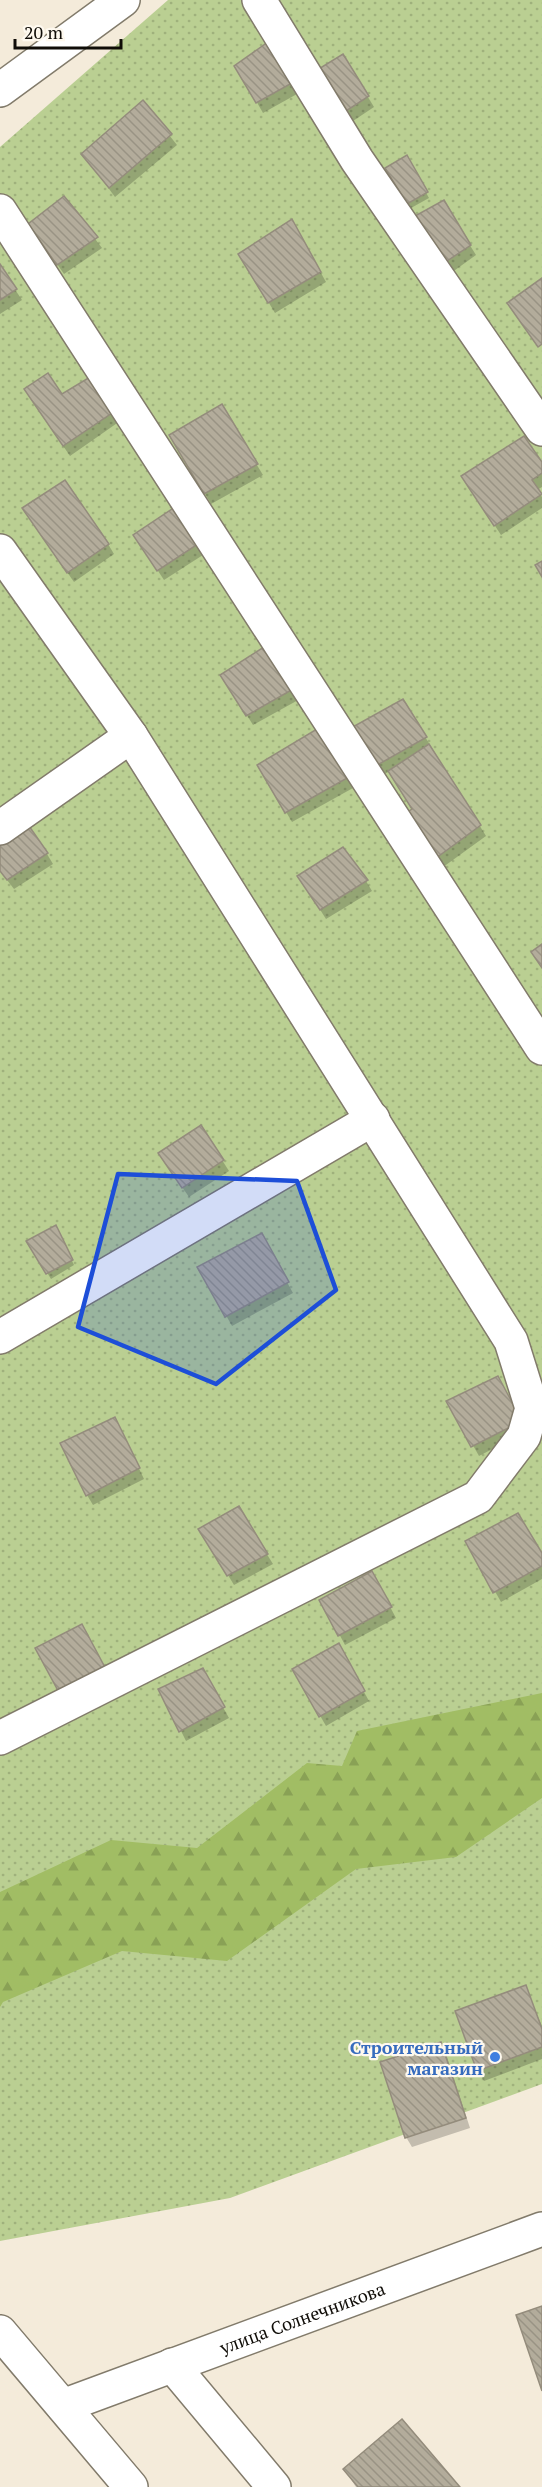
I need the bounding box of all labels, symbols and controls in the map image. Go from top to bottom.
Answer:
scale bar [15,12,122,50]
text: 20 m [24,20,64,44]
place label: Строительный магазин [350,2035,483,2080]
marker: Строительный магазин [488,2050,502,2064]
street label: улица Солнечникова [215,2276,388,2359]

